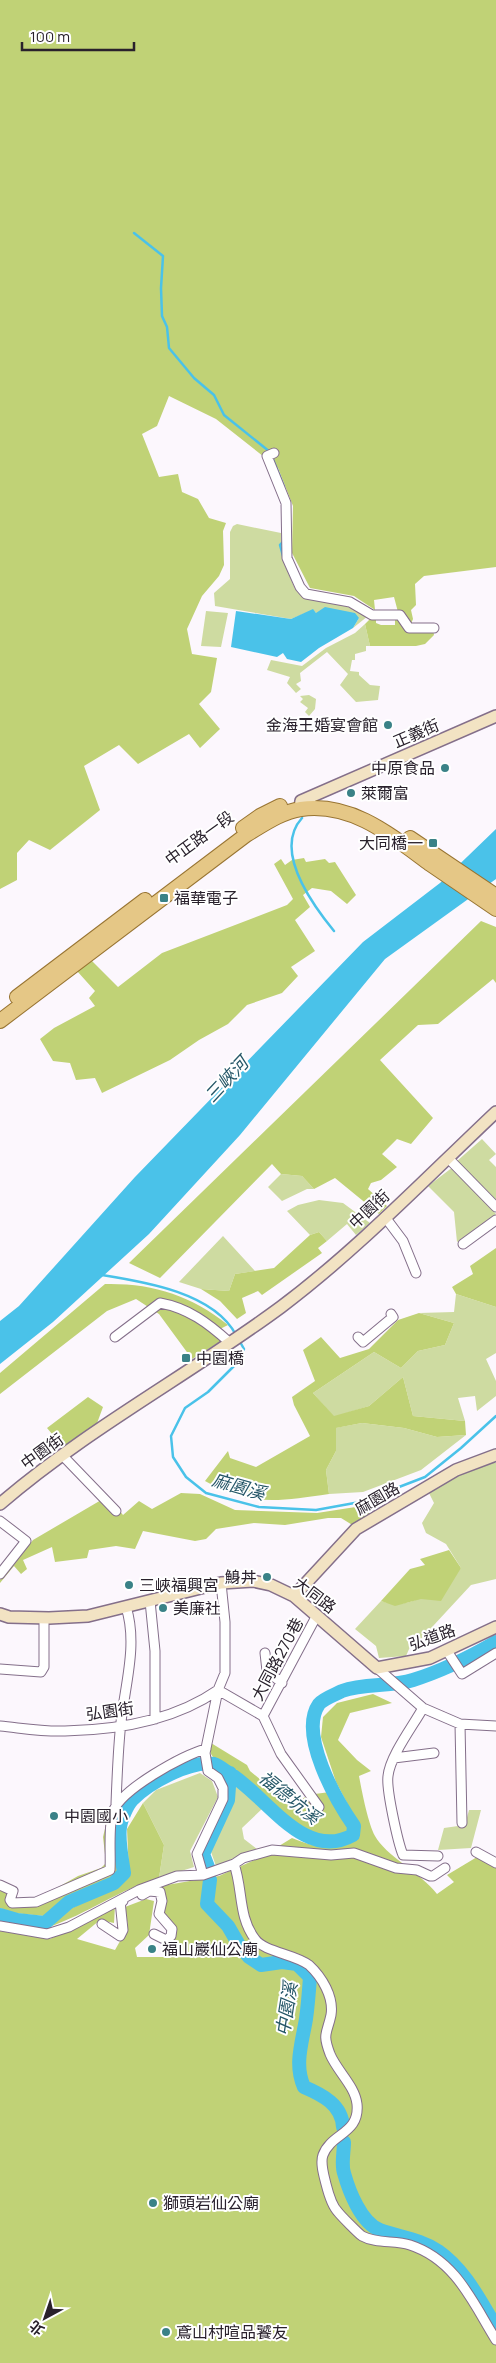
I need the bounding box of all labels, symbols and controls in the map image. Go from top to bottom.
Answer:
scale bar [22,20,135,52]
text: 100 m [30,26,70,47]
street label: 正義街 [390,713,442,753]
place label: 金海王婚宴會館 [266,714,378,736]
marker: 金海王婚宴會館 [382,719,394,731]
place label: 中原食品 [371,757,435,779]
marker: 中原食品 [439,762,451,774]
place label: 萊爾富 [361,782,409,804]
marker: 萊爾富 [345,787,357,799]
street label: 中正路一段 [160,806,238,870]
place label: 大同橋一 [359,832,423,854]
marker: 大同橋一 [427,837,439,849]
place label: 福華電子 [174,887,238,909]
marker: 福華電子 [158,892,170,904]
water label: 三峽河 [199,1049,255,1107]
street label: 中園街 [344,1185,394,1233]
place label: 中園橋 [196,1347,244,1369]
marker: 中園橋 [180,1352,192,1364]
street label: 中園街 [16,1428,68,1474]
water label: 麻園溪 [210,1467,271,1506]
street label: 麻園路 [351,1476,403,1520]
place label: 鯓丼 [225,1566,257,1588]
marker: 鯓丼 [261,1571,273,1583]
street label: 大同路 [289,1572,341,1618]
place label: 三峽福興宮 [139,1574,219,1596]
marker: 三峽福興宮 [123,1579,135,1591]
place label: 美廉社 [173,1597,221,1619]
marker: 美廉社 [157,1602,169,1614]
street label: 大同路270巷 [246,1614,308,1704]
street label: 弘道路 [406,1618,458,1656]
street label: 弘園街 [85,1697,135,1725]
water label: 福德坑溪 [254,1765,328,1831]
place label: 中園國小 [64,1805,128,1827]
marker: 中園國小 [48,1810,60,1822]
place label: 福山巖仙公廟 [162,1938,258,1960]
marker: 福山巖仙公廟 [146,1943,158,1955]
water label: 中園溪 [270,1977,303,2038]
place label: 獅頭岩仙公廟 [163,2192,259,2214]
marker: 獅頭岩仙公廟 [147,2197,159,2209]
north arrow [20,2293,70,2343]
text: 北 [25,2317,48,2340]
place label: 鳶山村喧品饕友 [176,2321,288,2343]
marker: 鳶山村喧品饕友 [160,2326,172,2338]

